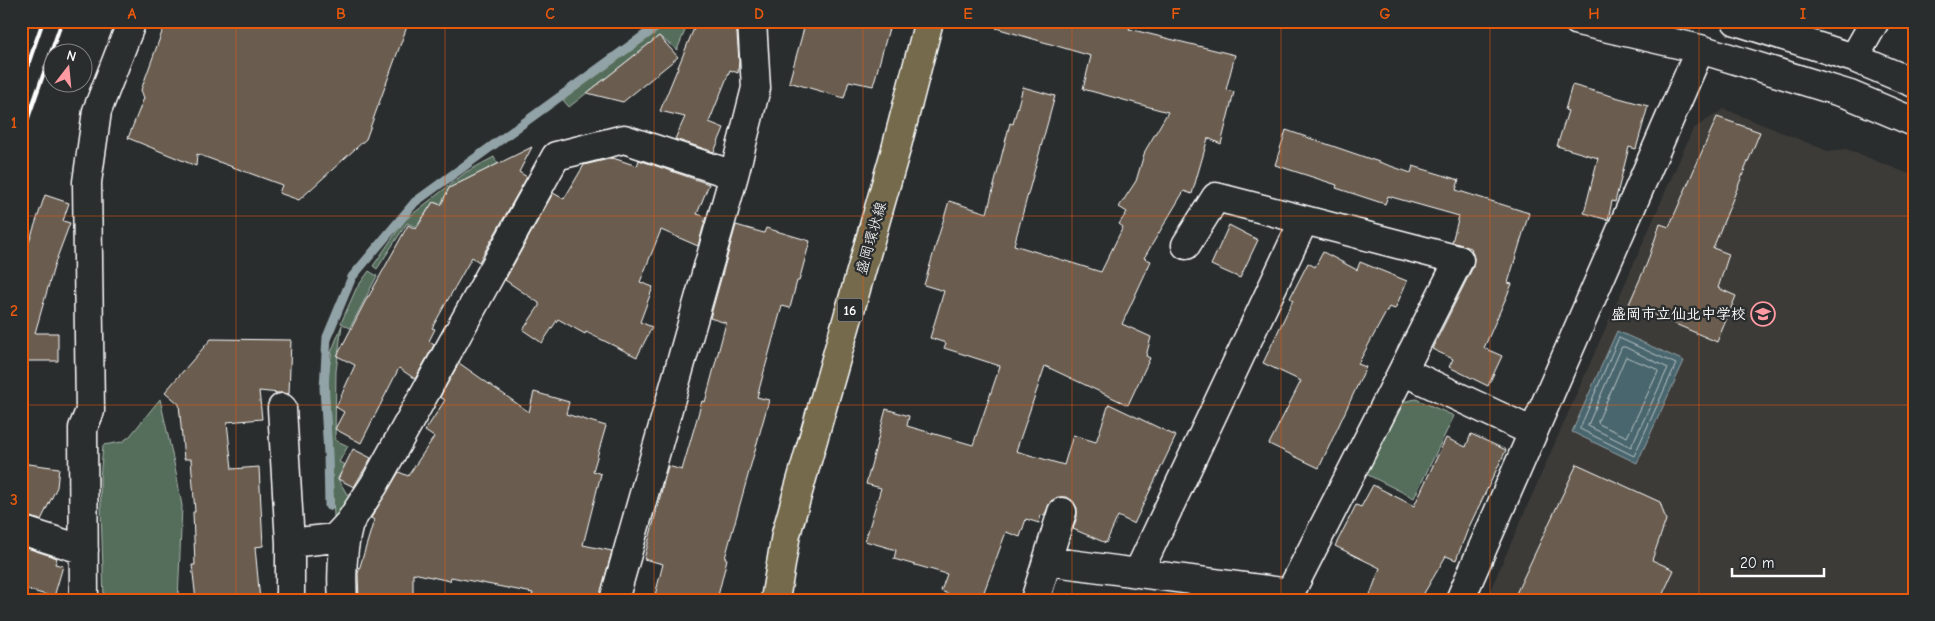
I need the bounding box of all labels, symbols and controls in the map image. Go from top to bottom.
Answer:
text: A [128,5,137,23]
text: B [336,5,346,23]
text: C [545,5,555,23]
text: D [754,5,764,23]
text: E [963,5,973,23]
text: F [1171,5,1181,23]
text: G [1379,5,1391,23]
text: H [1588,5,1600,23]
text: I [1800,5,1806,23]
north arrow [42,42,92,92]
text: N [65,47,78,65]
text: 1 [11,114,17,132]
street label: 盛岡環状線 [852,199,890,277]
road number: 16 [838,298,862,322]
school or university icon: 盛岡市立仙北中学校 [1750,301,1776,327]
text: 2 [10,302,18,320]
place label: 盛岡市立仙北中学校 [1611,305,1746,323]
text: 3 [10,491,18,509]
scale bar [1732,546,1825,578]
text: 20 m [1740,554,1774,572]

